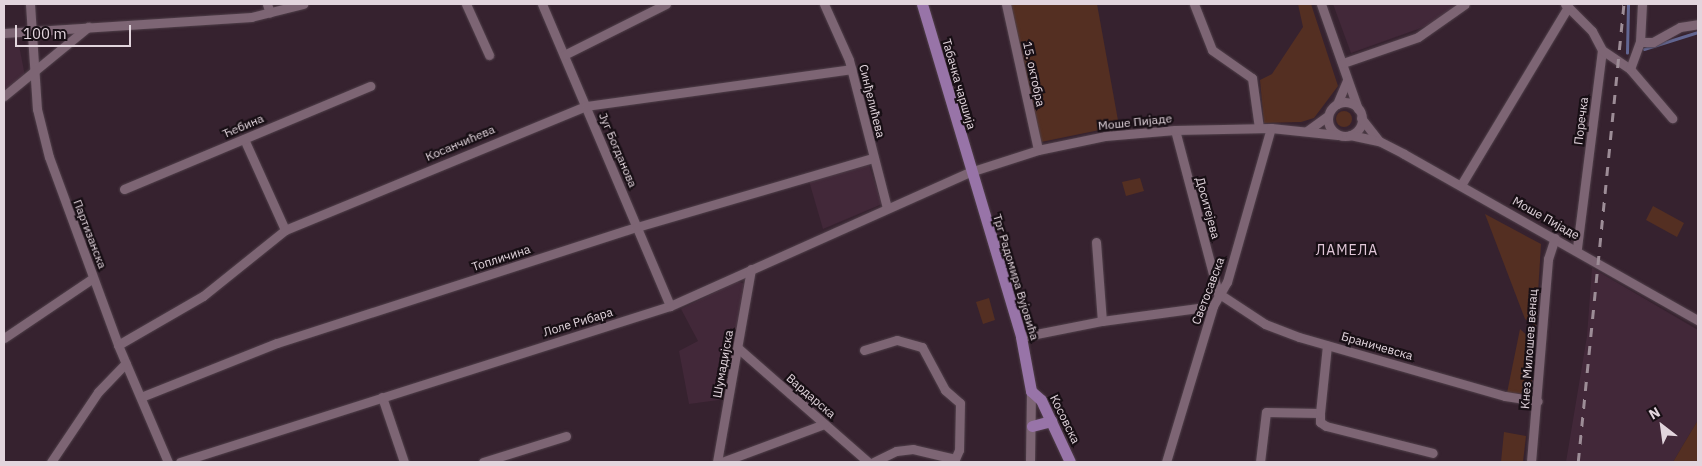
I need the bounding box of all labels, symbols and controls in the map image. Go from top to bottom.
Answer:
scale bar [18,15,134,47]
text: 100 m [23,24,67,43]
street label: Табачка чаршија [939,37,979,131]
street label: 15. октобра [1020,40,1048,108]
street label: Синђелићева [856,63,888,139]
street label: Поречка [1571,96,1591,146]
street label: Југ Богданова [596,110,640,190]
street label: Ћебина [220,111,266,141]
street label: Моше Пијаде [1097,111,1173,133]
street label: Косанчићева [423,122,497,164]
street label: Доситејева [1193,176,1223,240]
street label: Моше Пијаде [1510,194,1582,242]
street label: Партизанска [70,198,110,270]
street label: Трг Радомира Вујовића [990,212,1042,342]
street label: Топличина [470,242,532,274]
district label: ЛАМЕЛА [1315,242,1379,258]
street label: Светосавска [1189,255,1227,327]
street label: Кнез Милошев венац [1518,289,1540,409]
street label: Лоле Рибара [541,305,615,339]
street label: Шумадијска [710,329,736,399]
street label: Браничевска [1340,329,1414,363]
street label: Вардарска [783,371,839,421]
street label: Косовска [1047,392,1083,446]
north arrow [1637,401,1687,451]
text: N [1646,403,1663,423]

